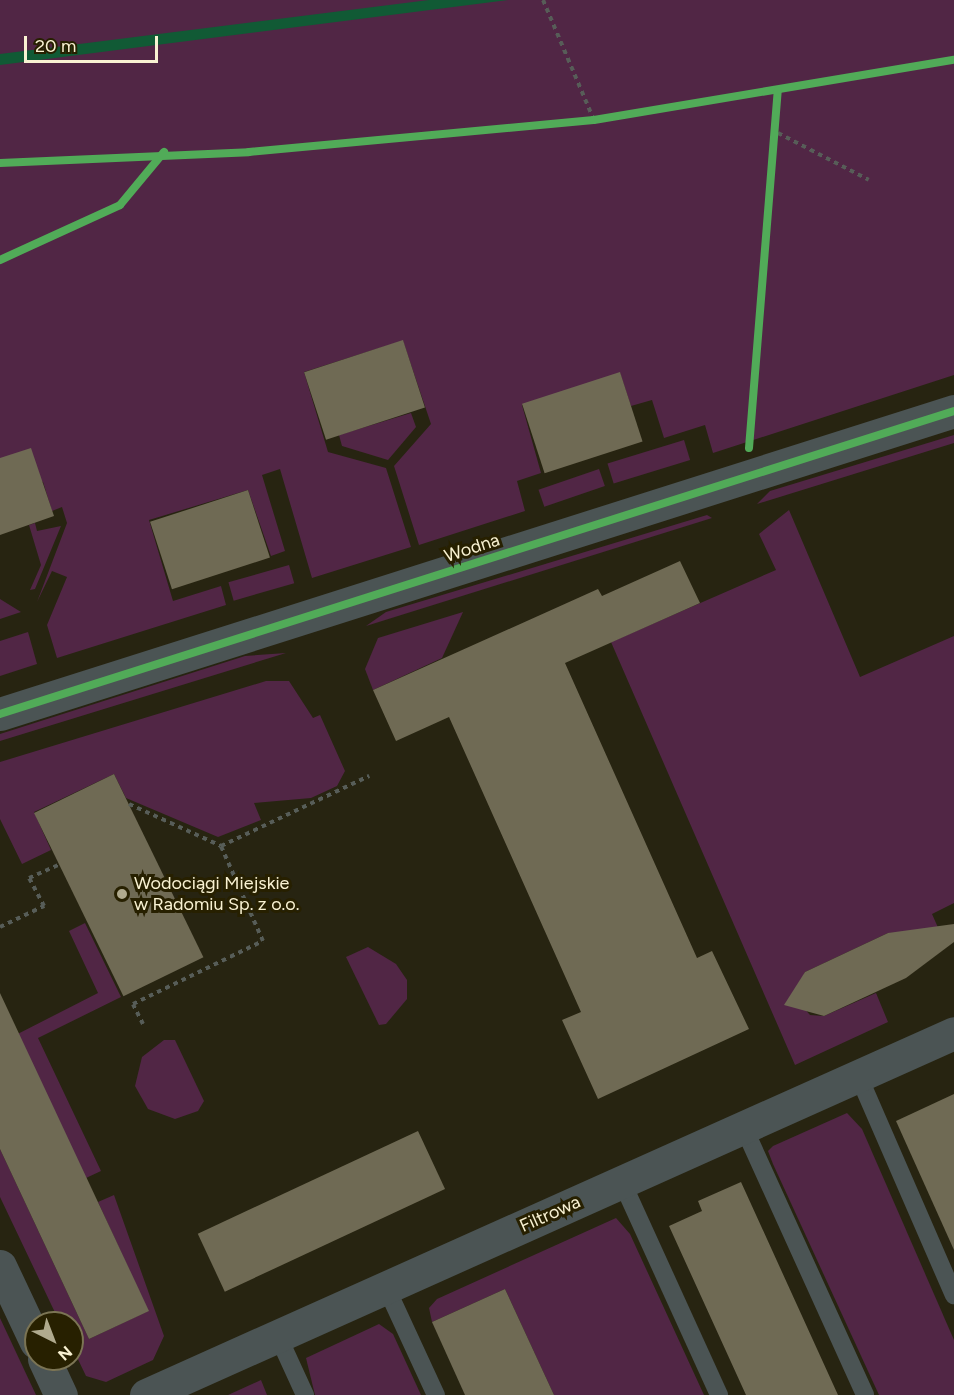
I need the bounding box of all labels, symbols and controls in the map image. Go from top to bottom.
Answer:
scale bar [27,24,160,62]
text: 20 m [35,35,76,57]
street label: Wodna [442,529,502,567]
place label: Wodociągi Miejskie w Radomiu Sp. z o.o. [134,873,300,916]
marker: Wodociągi Miejskie w Radomiu Sp. z o.o. [115,887,129,901]
street label: Filtrowa [516,1191,584,1237]
north arrow [24,1311,84,1371]
text: N [54,1342,76,1364]

